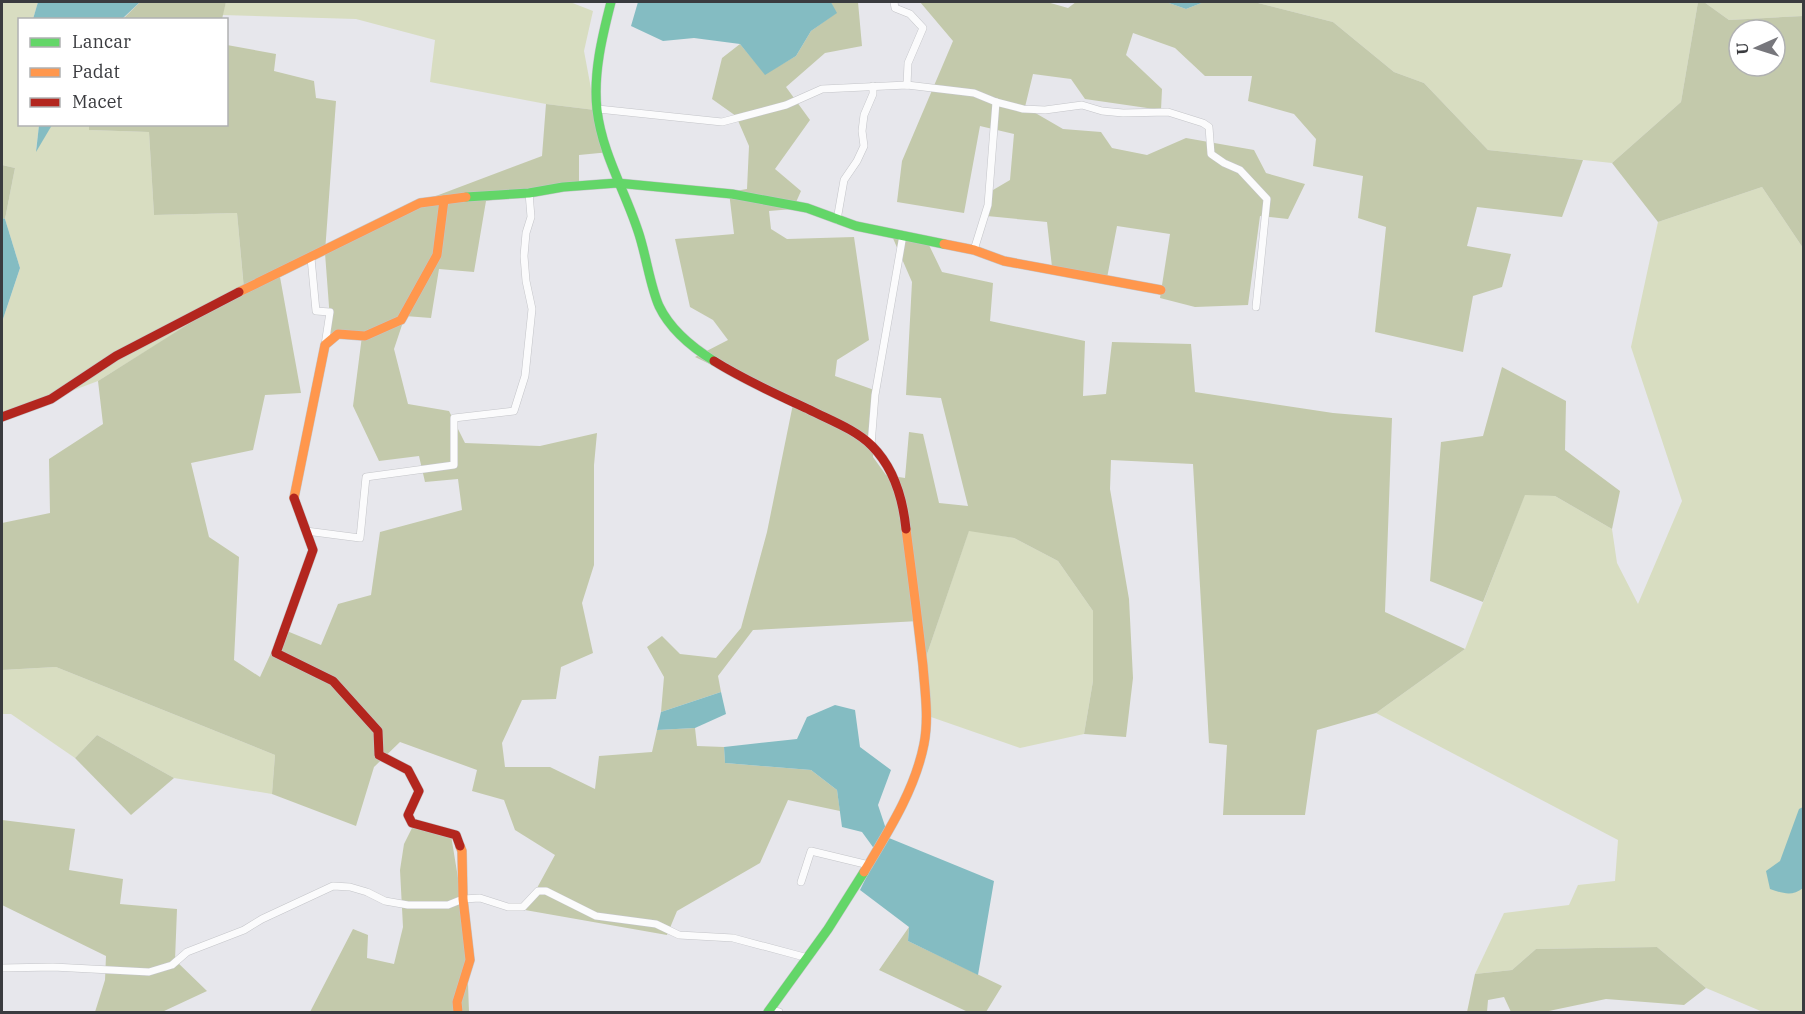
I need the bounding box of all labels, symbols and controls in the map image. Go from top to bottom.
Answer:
legend [18,18,228,126]
north arrow [1727,18,1787,78]
text: Lancar [72,30,131,53]
text: U [1732,42,1752,55]
text: Padat [72,60,120,83]
text: Macet [72,90,123,113]

